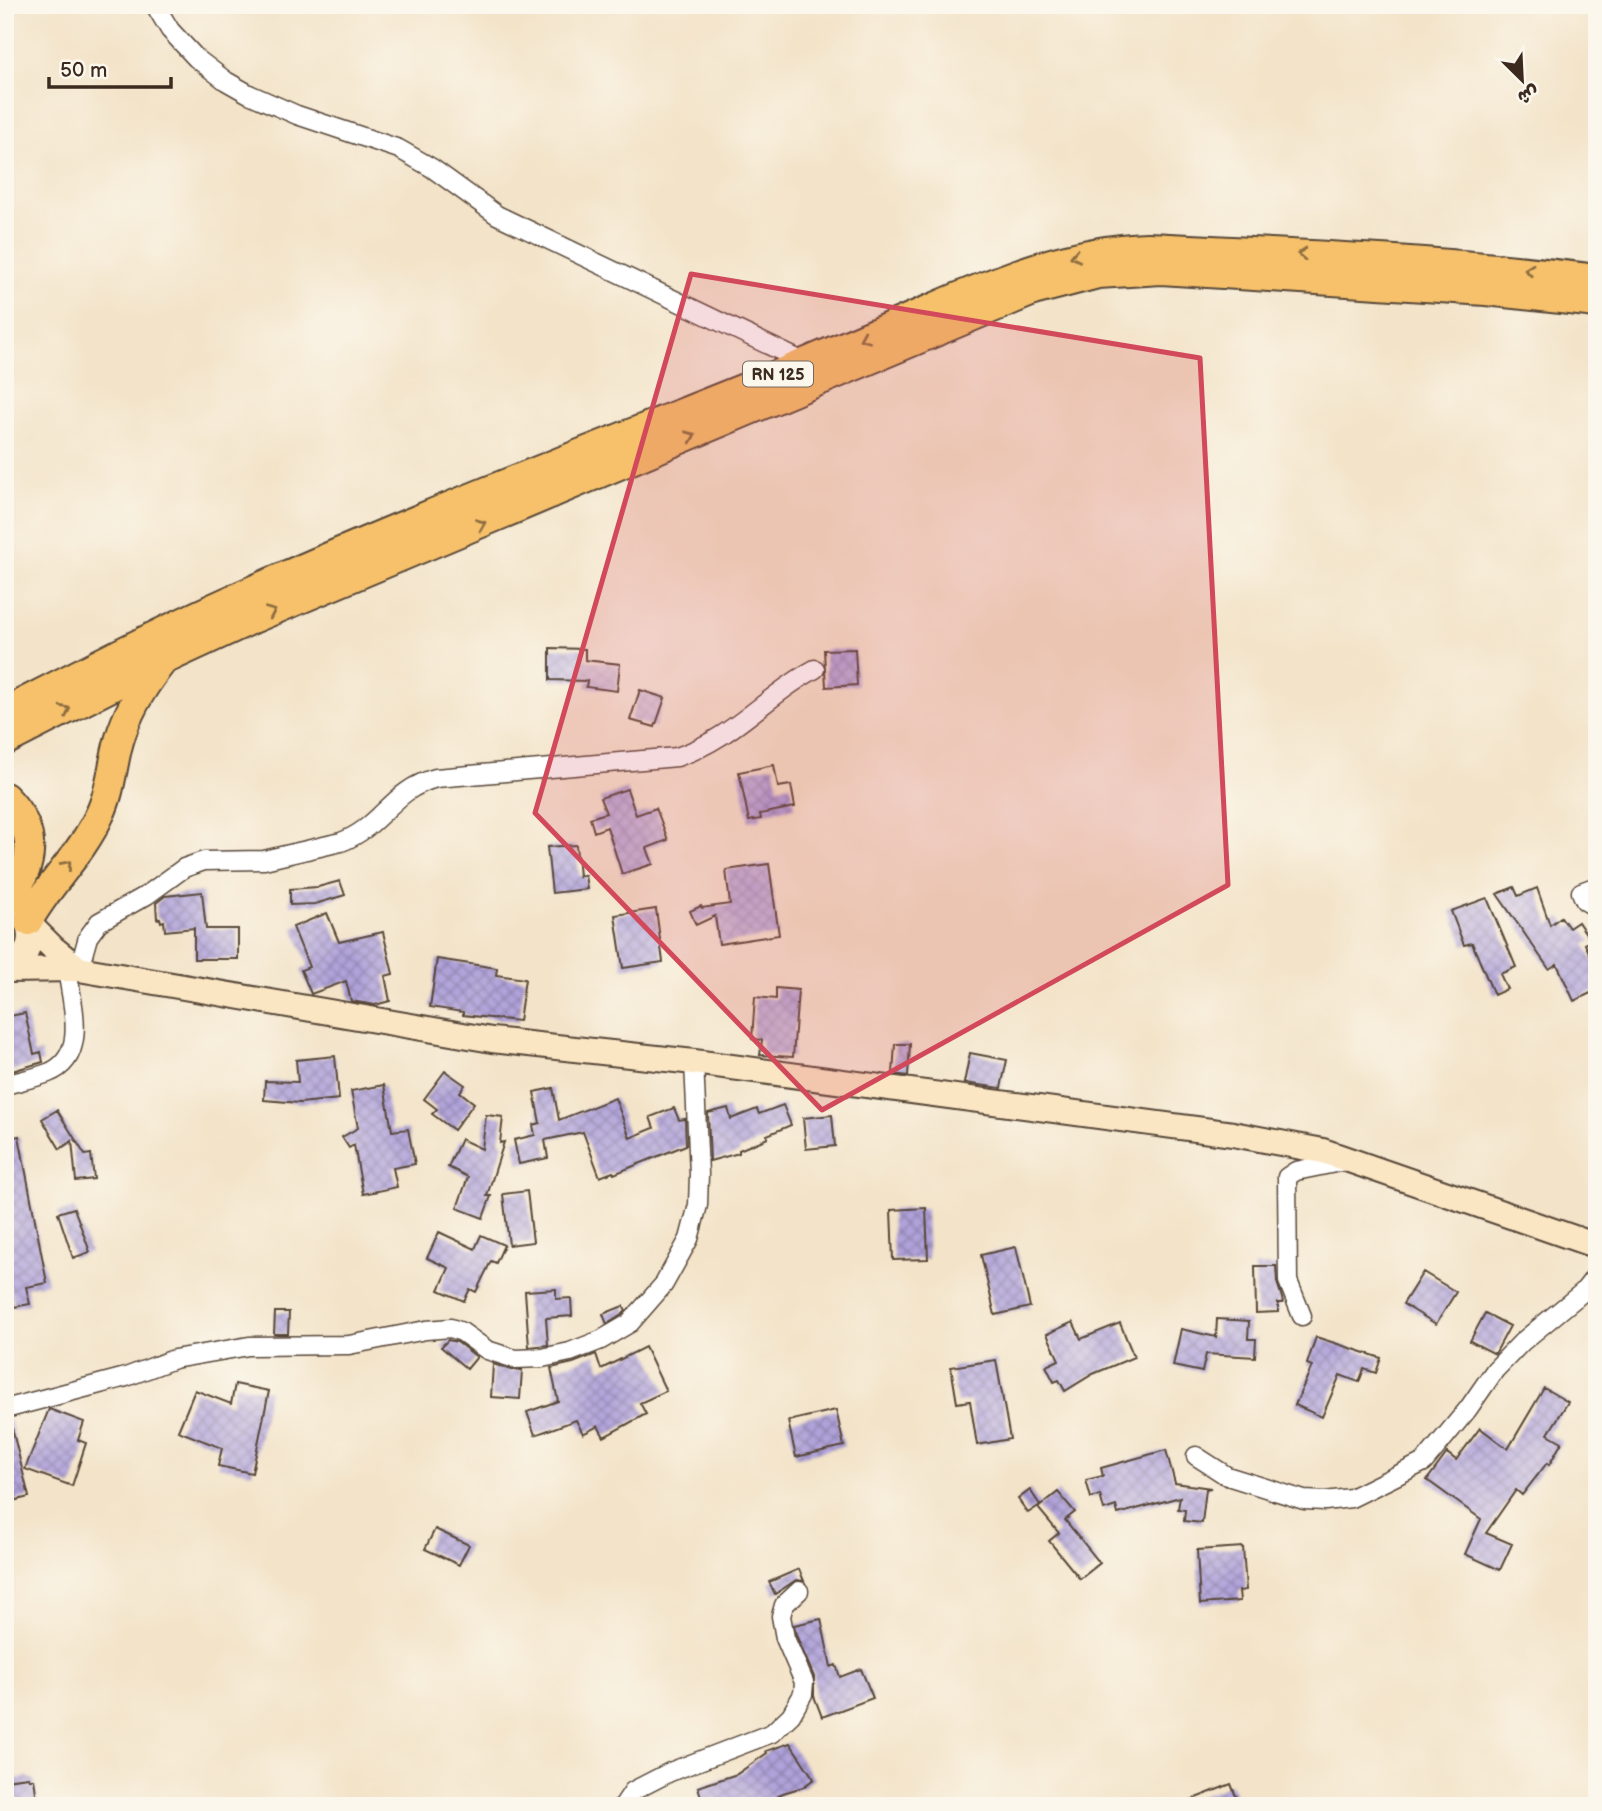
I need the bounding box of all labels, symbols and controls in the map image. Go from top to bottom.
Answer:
scale bar [49,46,172,90]
north arrow [1486,46,1556,116]
text: 50 m [60,58,107,83]
text: ش [1514,79,1543,109]
one-way arrow [1069,247,1081,262]
one-way arrow [1296,247,1307,262]
one-way arrow [1523,263,1535,278]
one-way arrow [858,330,871,344]
road number: RN 125 [743,362,813,386]
one-way arrow [684,431,696,445]
one-way arrow [474,518,486,532]
one-way arrow [264,606,276,620]
one-way arrow [59,705,71,719]
one-way arrow [59,860,71,873]

